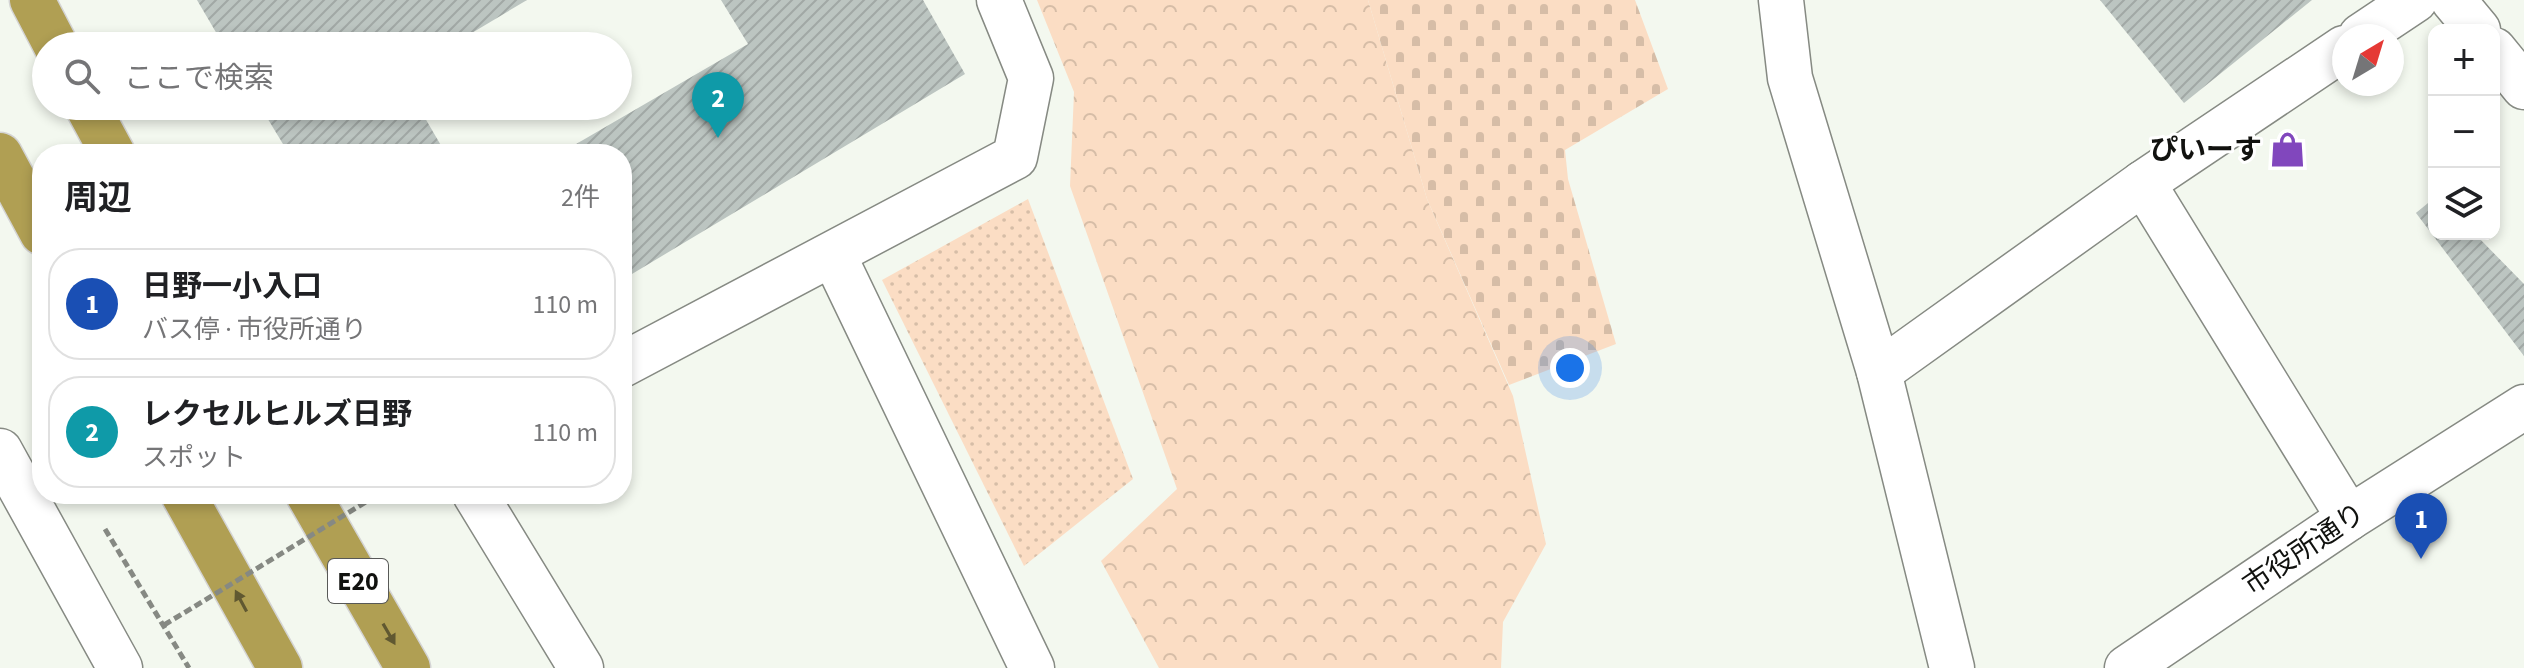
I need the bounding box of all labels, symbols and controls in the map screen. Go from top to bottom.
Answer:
north arrow [2332,24,2404,96]
map controls [2428,24,2500,240]
button: + [2428,24,2500,96]
search box [32,32,632,120]
icon: search [60,54,104,98]
text: ここで検索 [124,57,274,100]
pin: 2 [692,72,744,138]
button: − [2428,96,2500,168]
place label: ぴいーす [2150,130,2262,170]
shop icon: ぴいーす [2269,131,2307,169]
button: layers [2428,168,2500,240]
text: 周辺 [64,174,132,223]
text: 2件 [561,179,600,216]
text: 日野一小入口 [142,265,322,308]
text: 1 [85,286,99,323]
text: 110 m [532,286,598,323]
text: バス停 · 市役所通り [142,311,367,348]
your location [1550,348,1590,388]
text: レクセルヒルズ日野 [142,393,412,436]
text: 2 [85,414,99,451]
text: 110 m [532,414,598,451]
text: スポット [142,439,246,476]
street label: 市役所通り [2235,493,2373,605]
pin: 1 [2395,493,2447,559]
road number: E20 [328,559,388,603]
one-way arrow [234,589,247,612]
one-way arrow [382,623,396,645]

